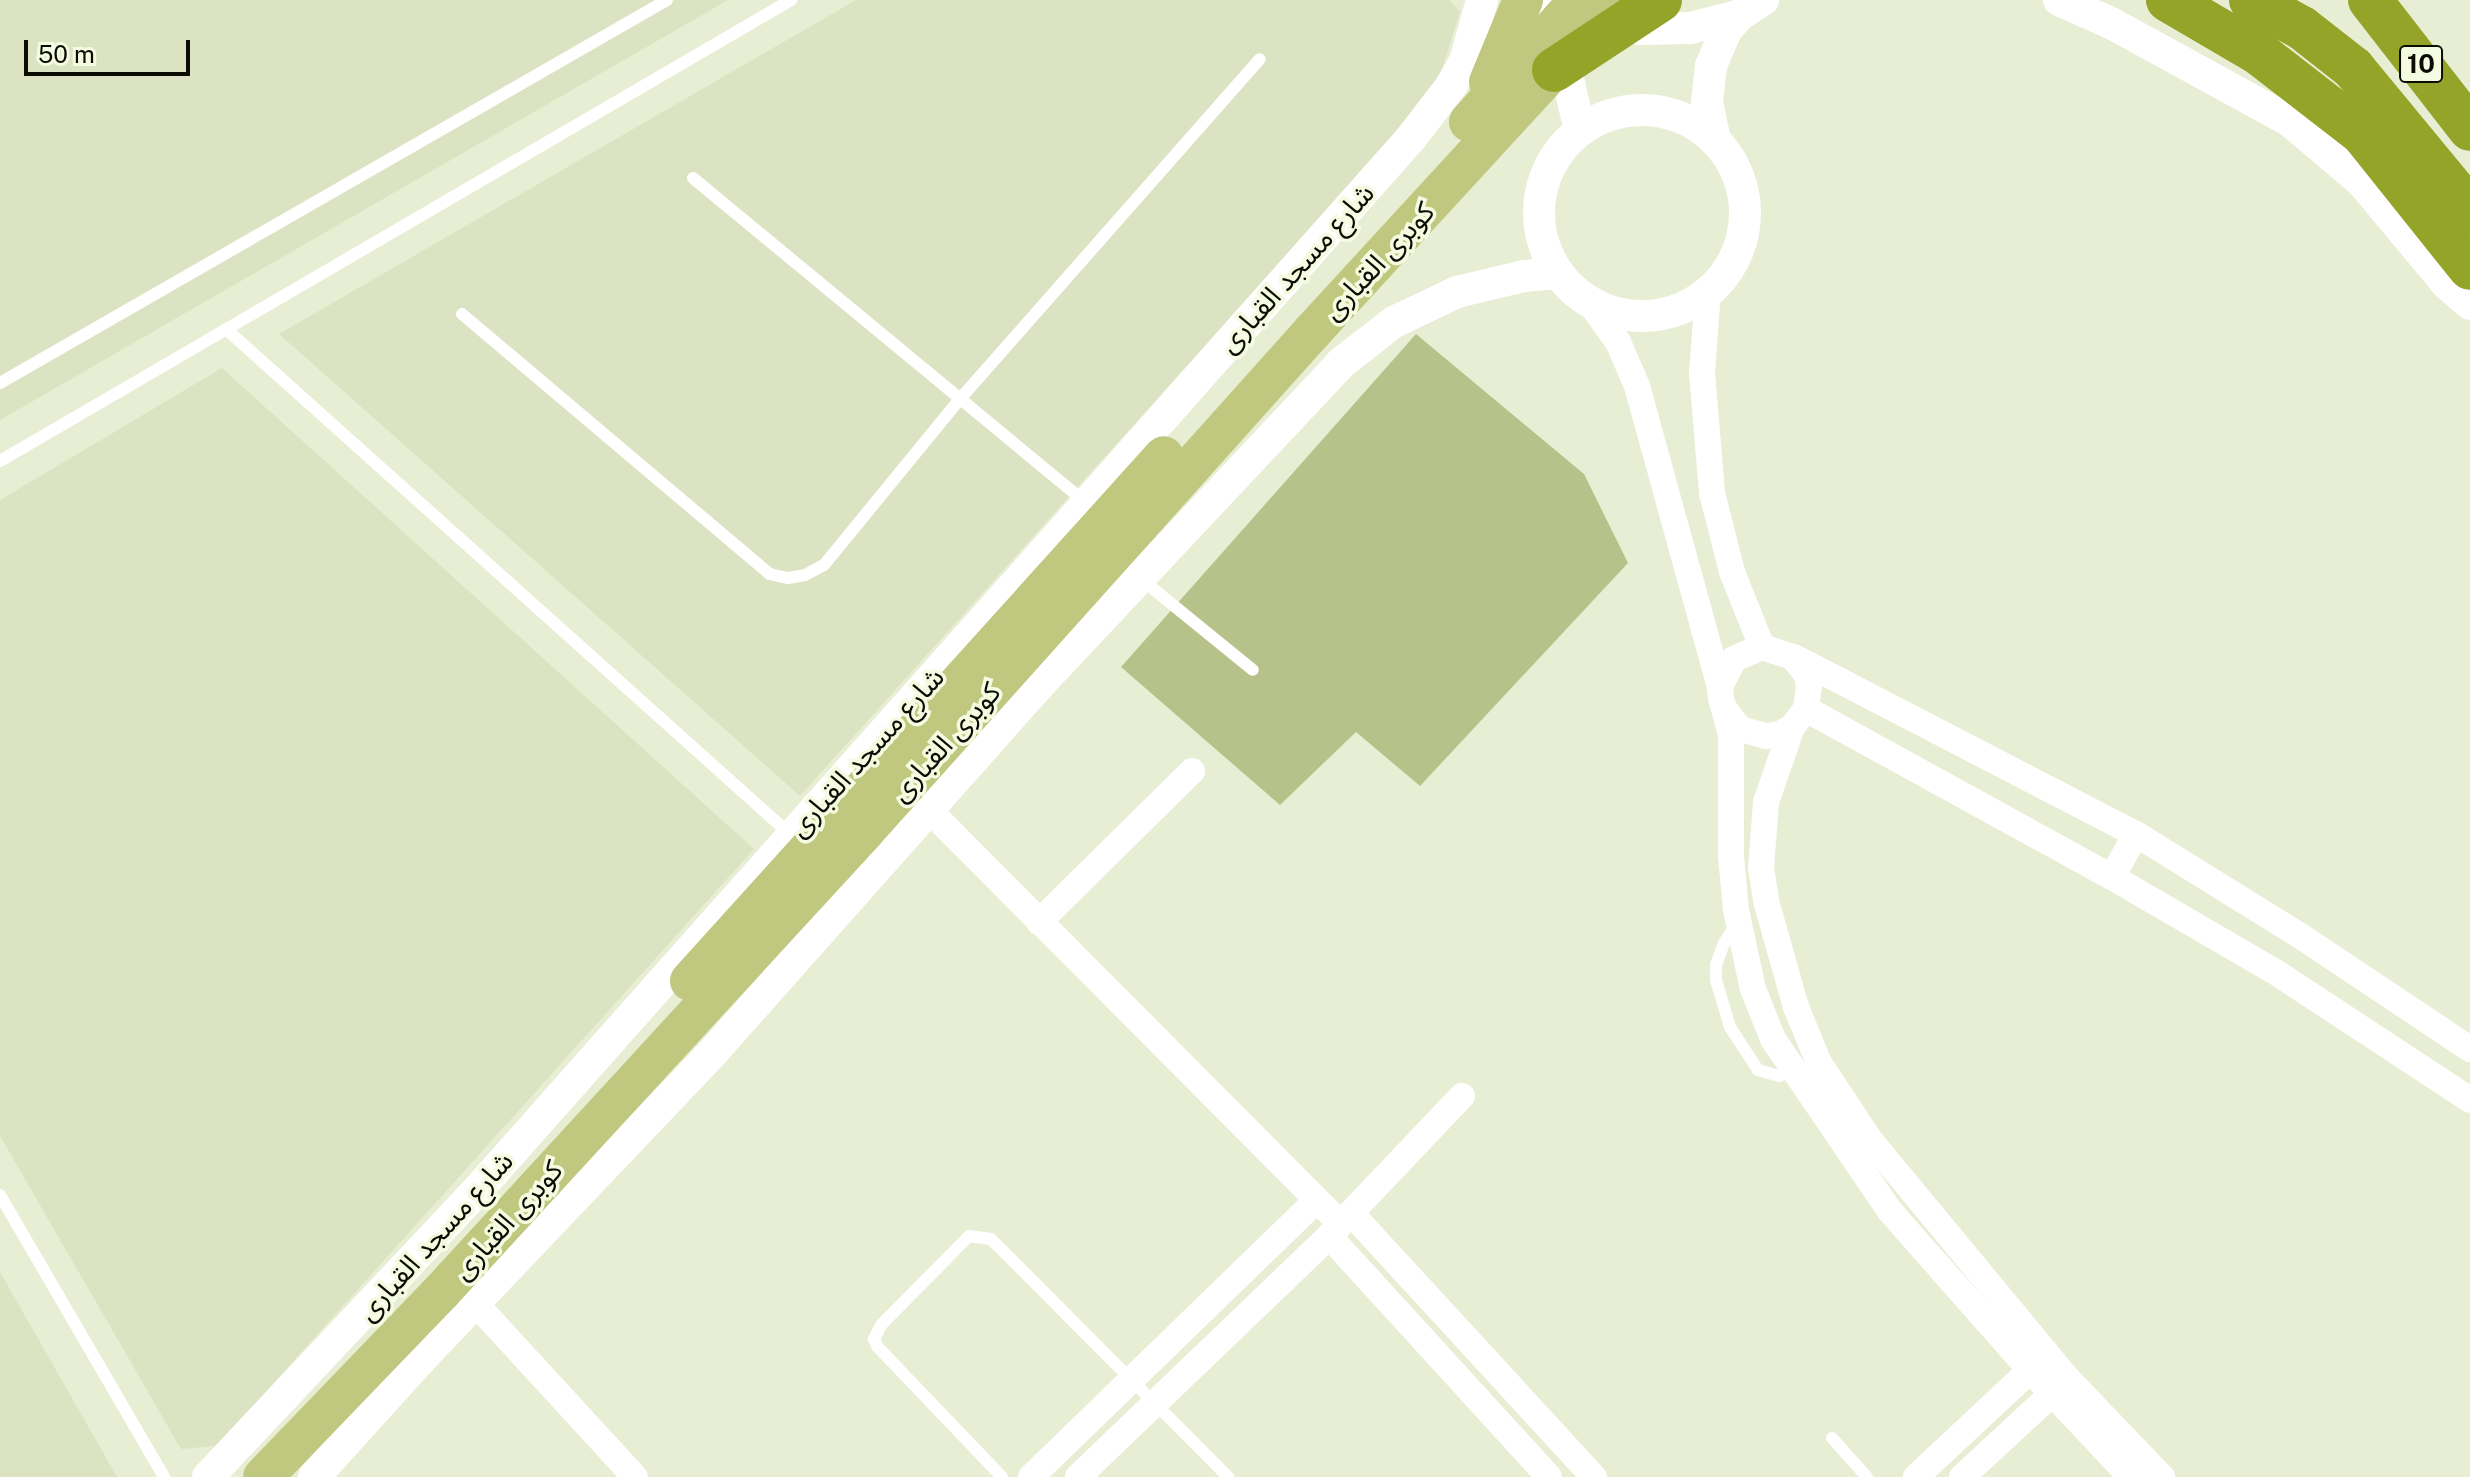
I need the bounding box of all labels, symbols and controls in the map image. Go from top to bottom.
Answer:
scale bar [28,24,194,74]
text: 50 m [38,40,95,68]
road number: 10 [2399,42,2443,86]
street label: شارع مسجد القبارى [1211,176,1381,360]
street label: كوبرى القبارى [1315,195,1441,327]
street label: شارع مسجد القبارى [781,660,951,844]
street label: كوبرى القبارى [883,676,1007,808]
street label: شارع مسجد القبارى [350,1144,520,1328]
street label: كوبرى القبارى [445,1154,569,1286]

